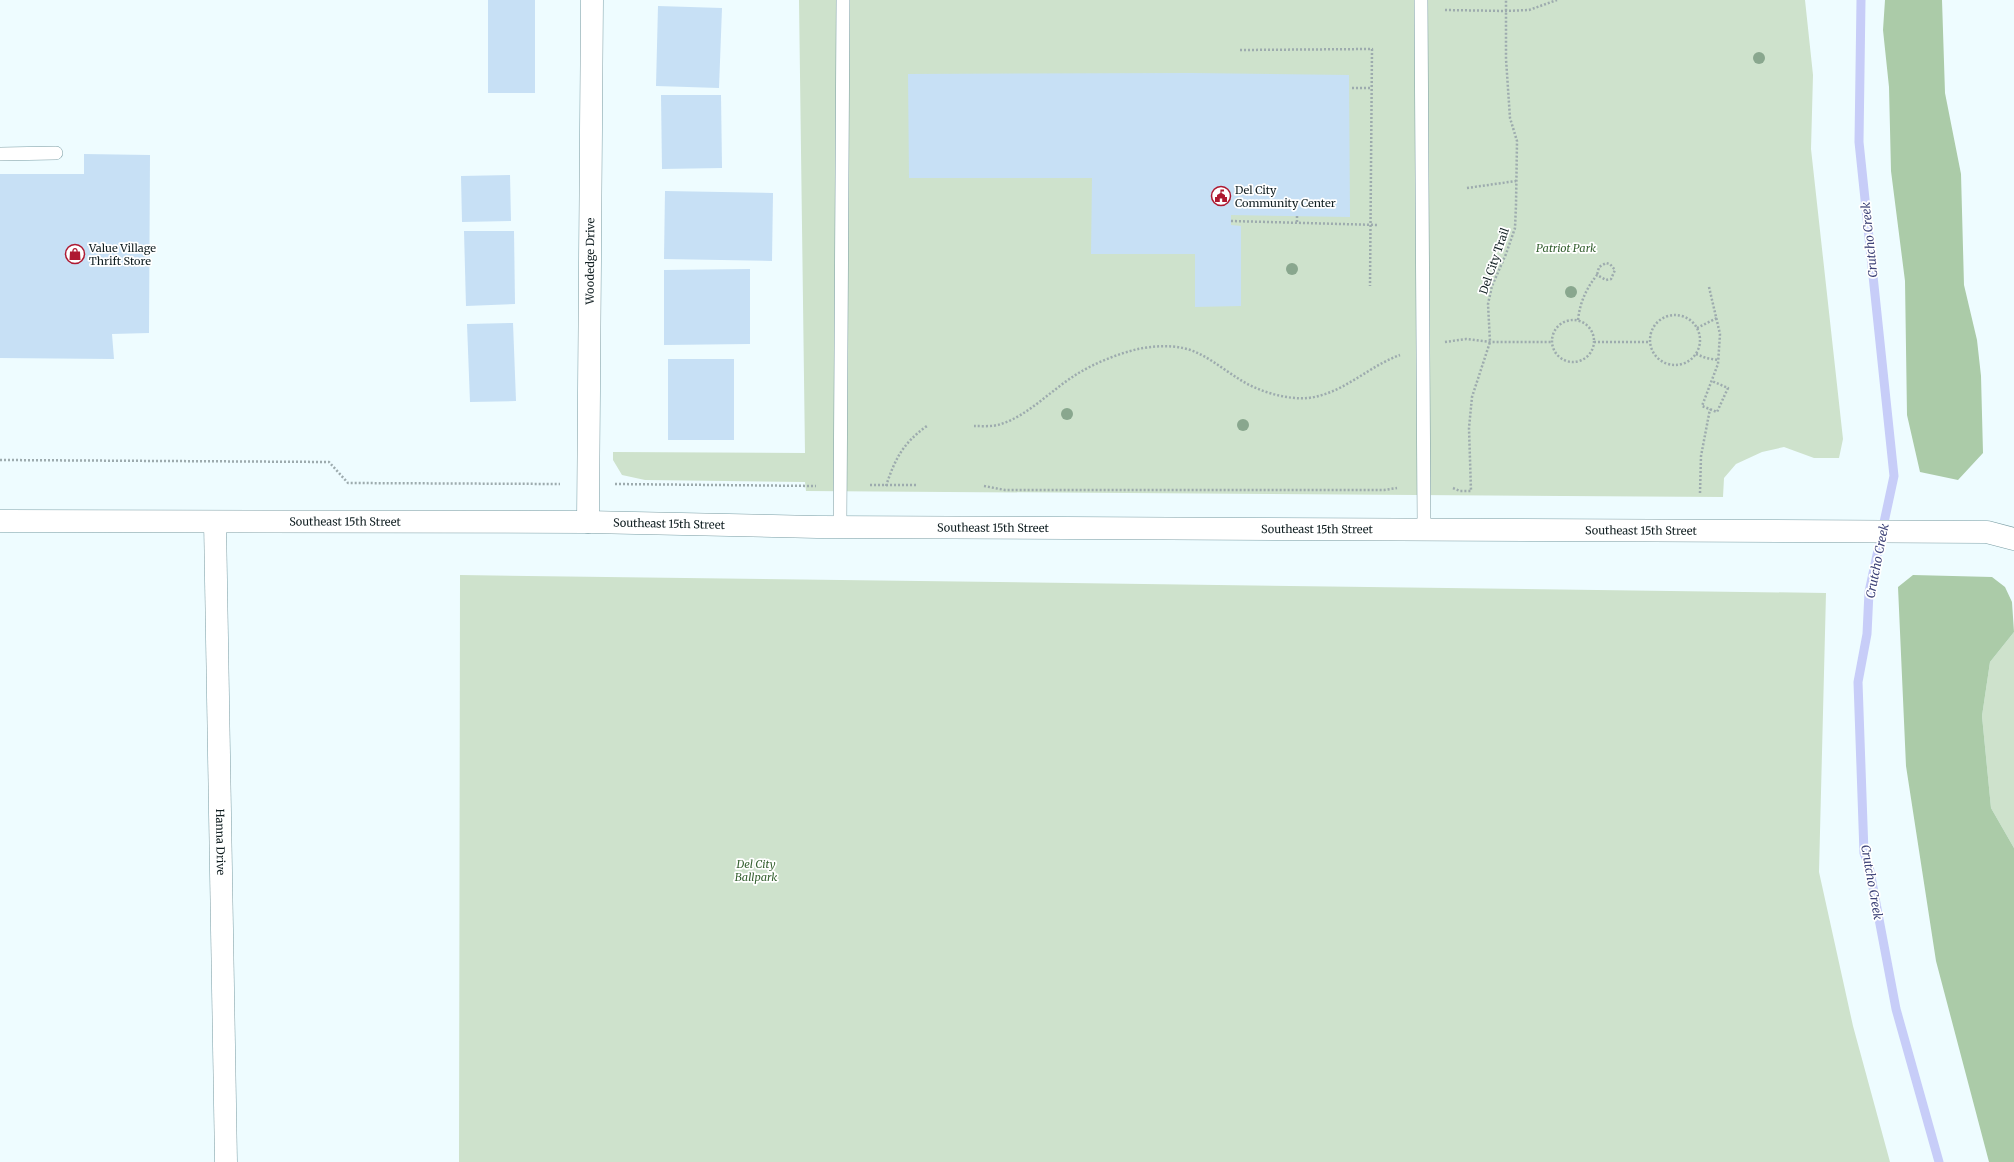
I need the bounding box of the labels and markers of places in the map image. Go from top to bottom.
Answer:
place label: Del City Community Center [1235,183,1336,210]
public building icon: Del City Community Center [1210,185,1232,207]
place label: Value Village Thrift Store [88,241,156,268]
shop icon: Value Village Thrift Store [64,243,86,265]

